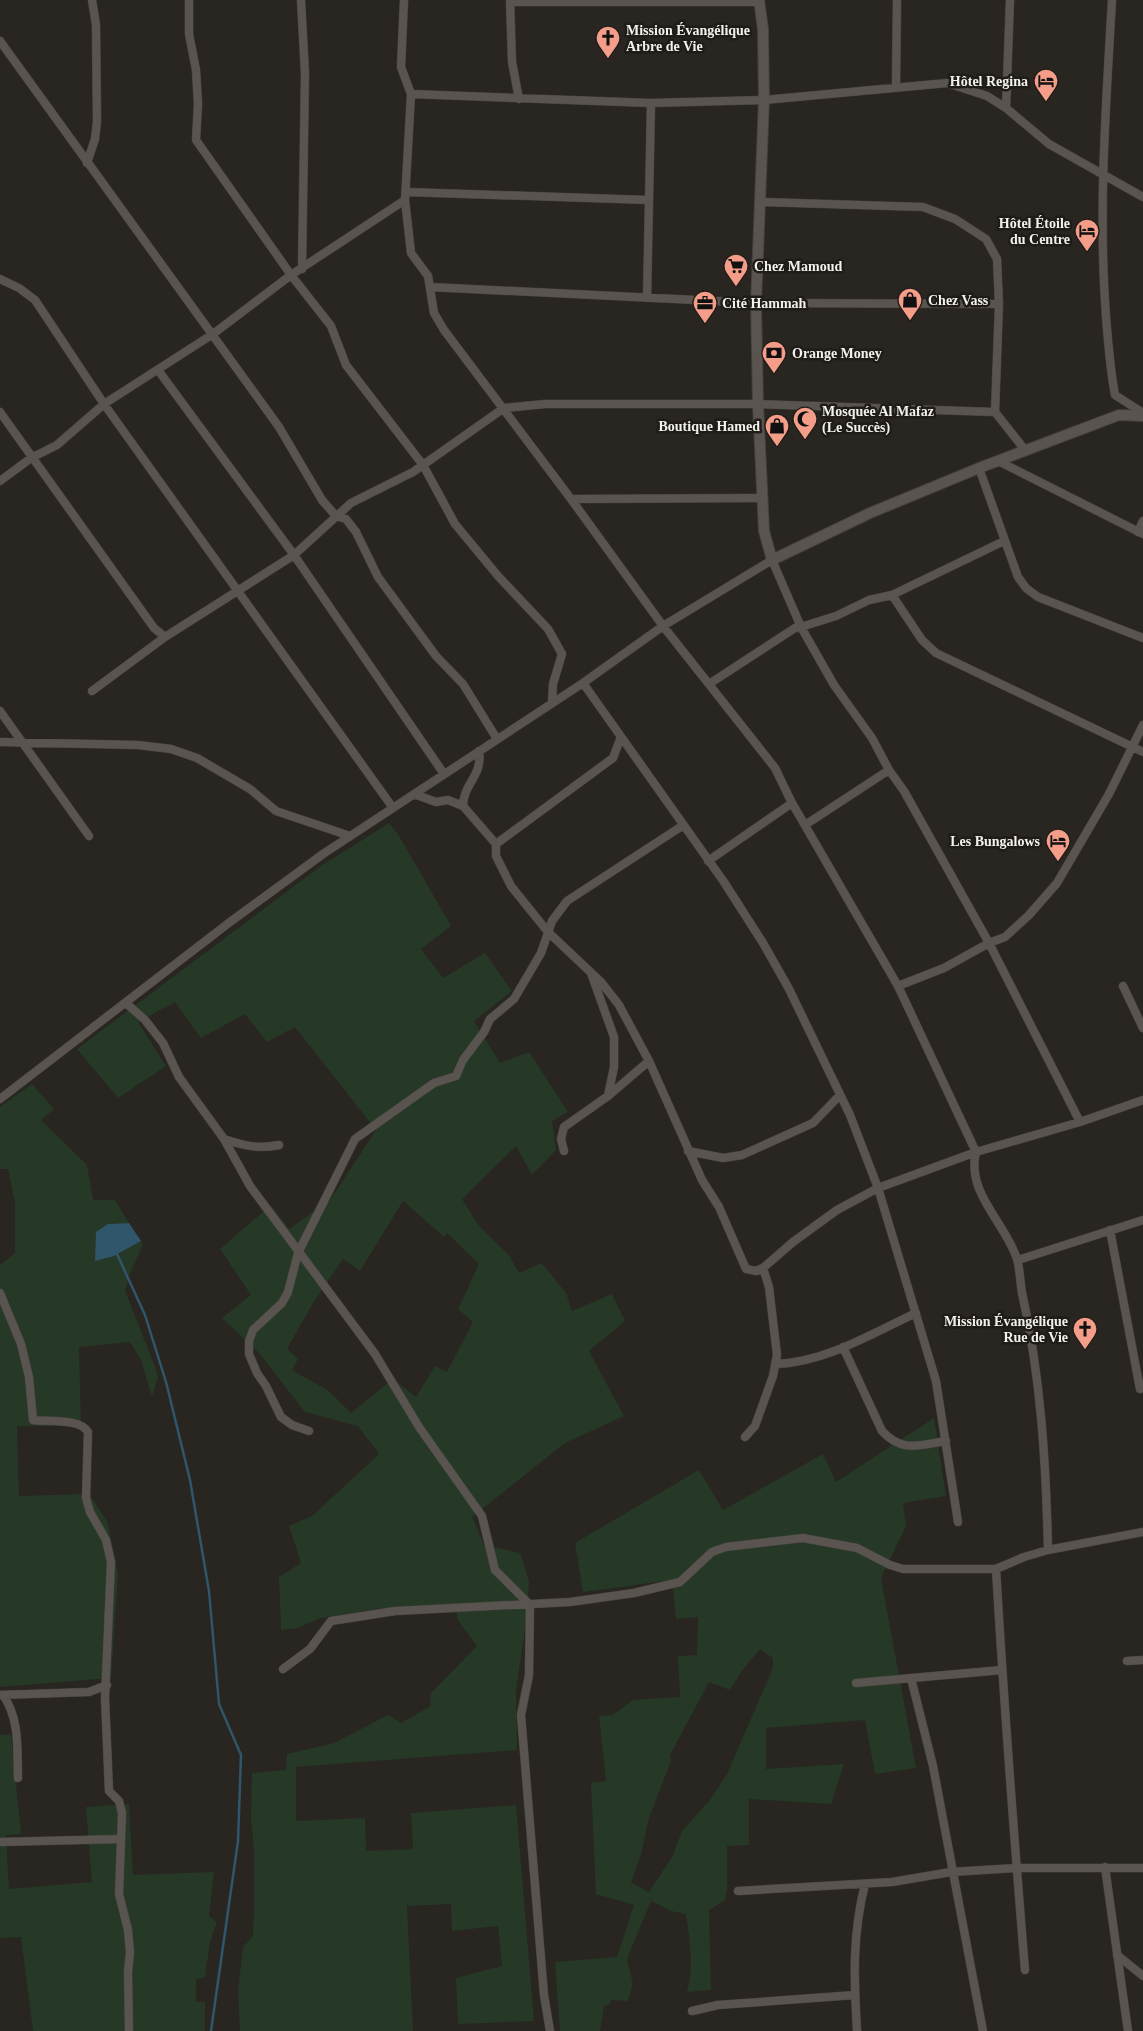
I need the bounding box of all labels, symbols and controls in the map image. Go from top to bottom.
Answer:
place label: Mission Évangélique Arbre de Vie [626,22,750,54]
church icon: Mission Évangélique Arbre de Vie [595,25,621,59]
hotel icon: Hôtel Regina [1033,68,1059,102]
place label: Hôtel Regina [950,74,1028,89]
place label: Hôtel Étoile du Centre [999,215,1070,247]
hotel icon: Hôtel Étoile du Centre [1074,218,1100,252]
supermarket icon: Chez Mamoud [723,253,749,287]
place label: Chez Mamoud [754,259,842,274]
shop icon: Chez Vass [897,287,923,321]
office icon: Cité Hammah [692,290,718,324]
place label: Chez Vass [928,293,989,308]
place label: Cité Hammah [722,296,807,311]
bank icon: Orange Money [761,340,787,374]
place label: Orange Money [792,346,882,361]
place label: Mosquée Al Mafaz (Le Succès) [822,404,934,436]
mosque icon: Mosquée Al Mafaz (Le Succès) [792,406,818,440]
shop icon: Boutique Hamed [764,413,790,447]
place label: Boutique Hamed [658,419,760,434]
hotel icon: Les Bungalows [1045,828,1071,862]
place label: Les Bungalows [950,834,1041,849]
place label: Mission Évangélique Rue de Vie [944,1313,1068,1345]
church icon: Mission Évangélique Rue de Vie [1072,1316,1098,1350]

